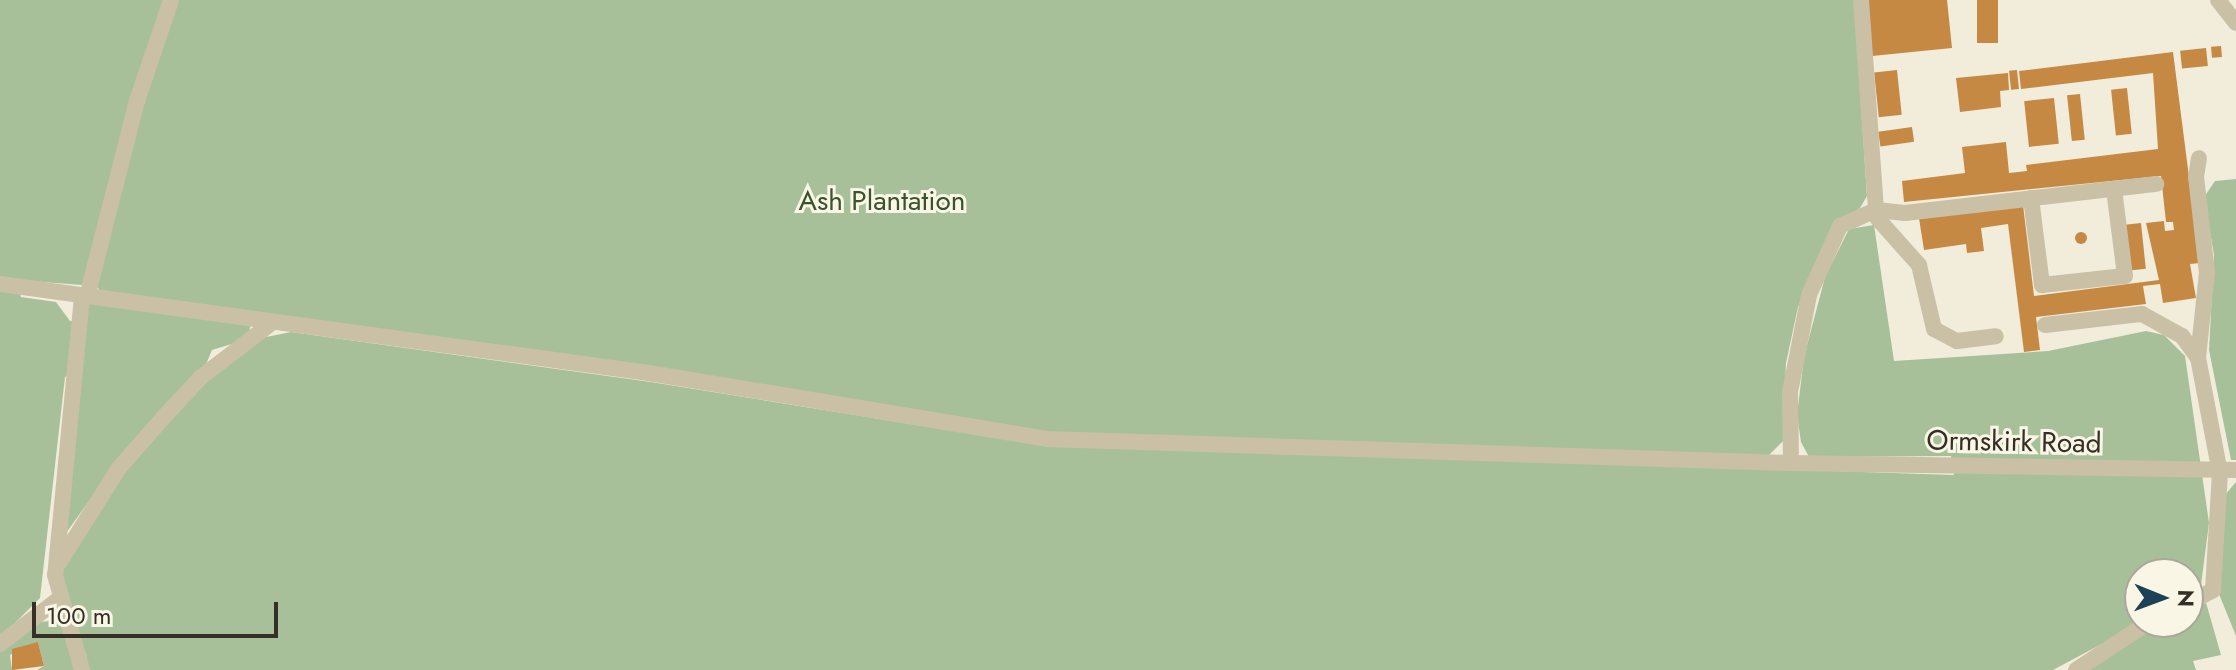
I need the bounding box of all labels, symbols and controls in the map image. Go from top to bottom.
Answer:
park label: Ash Plantation [799,184,965,218]
street label: Ormskirk Road [1926,424,2102,460]
north arrow [2124,558,2204,638]
scale bar [36,586,282,636]
text: N [2170,589,2202,607]
text: 100 m [46,598,112,633]

